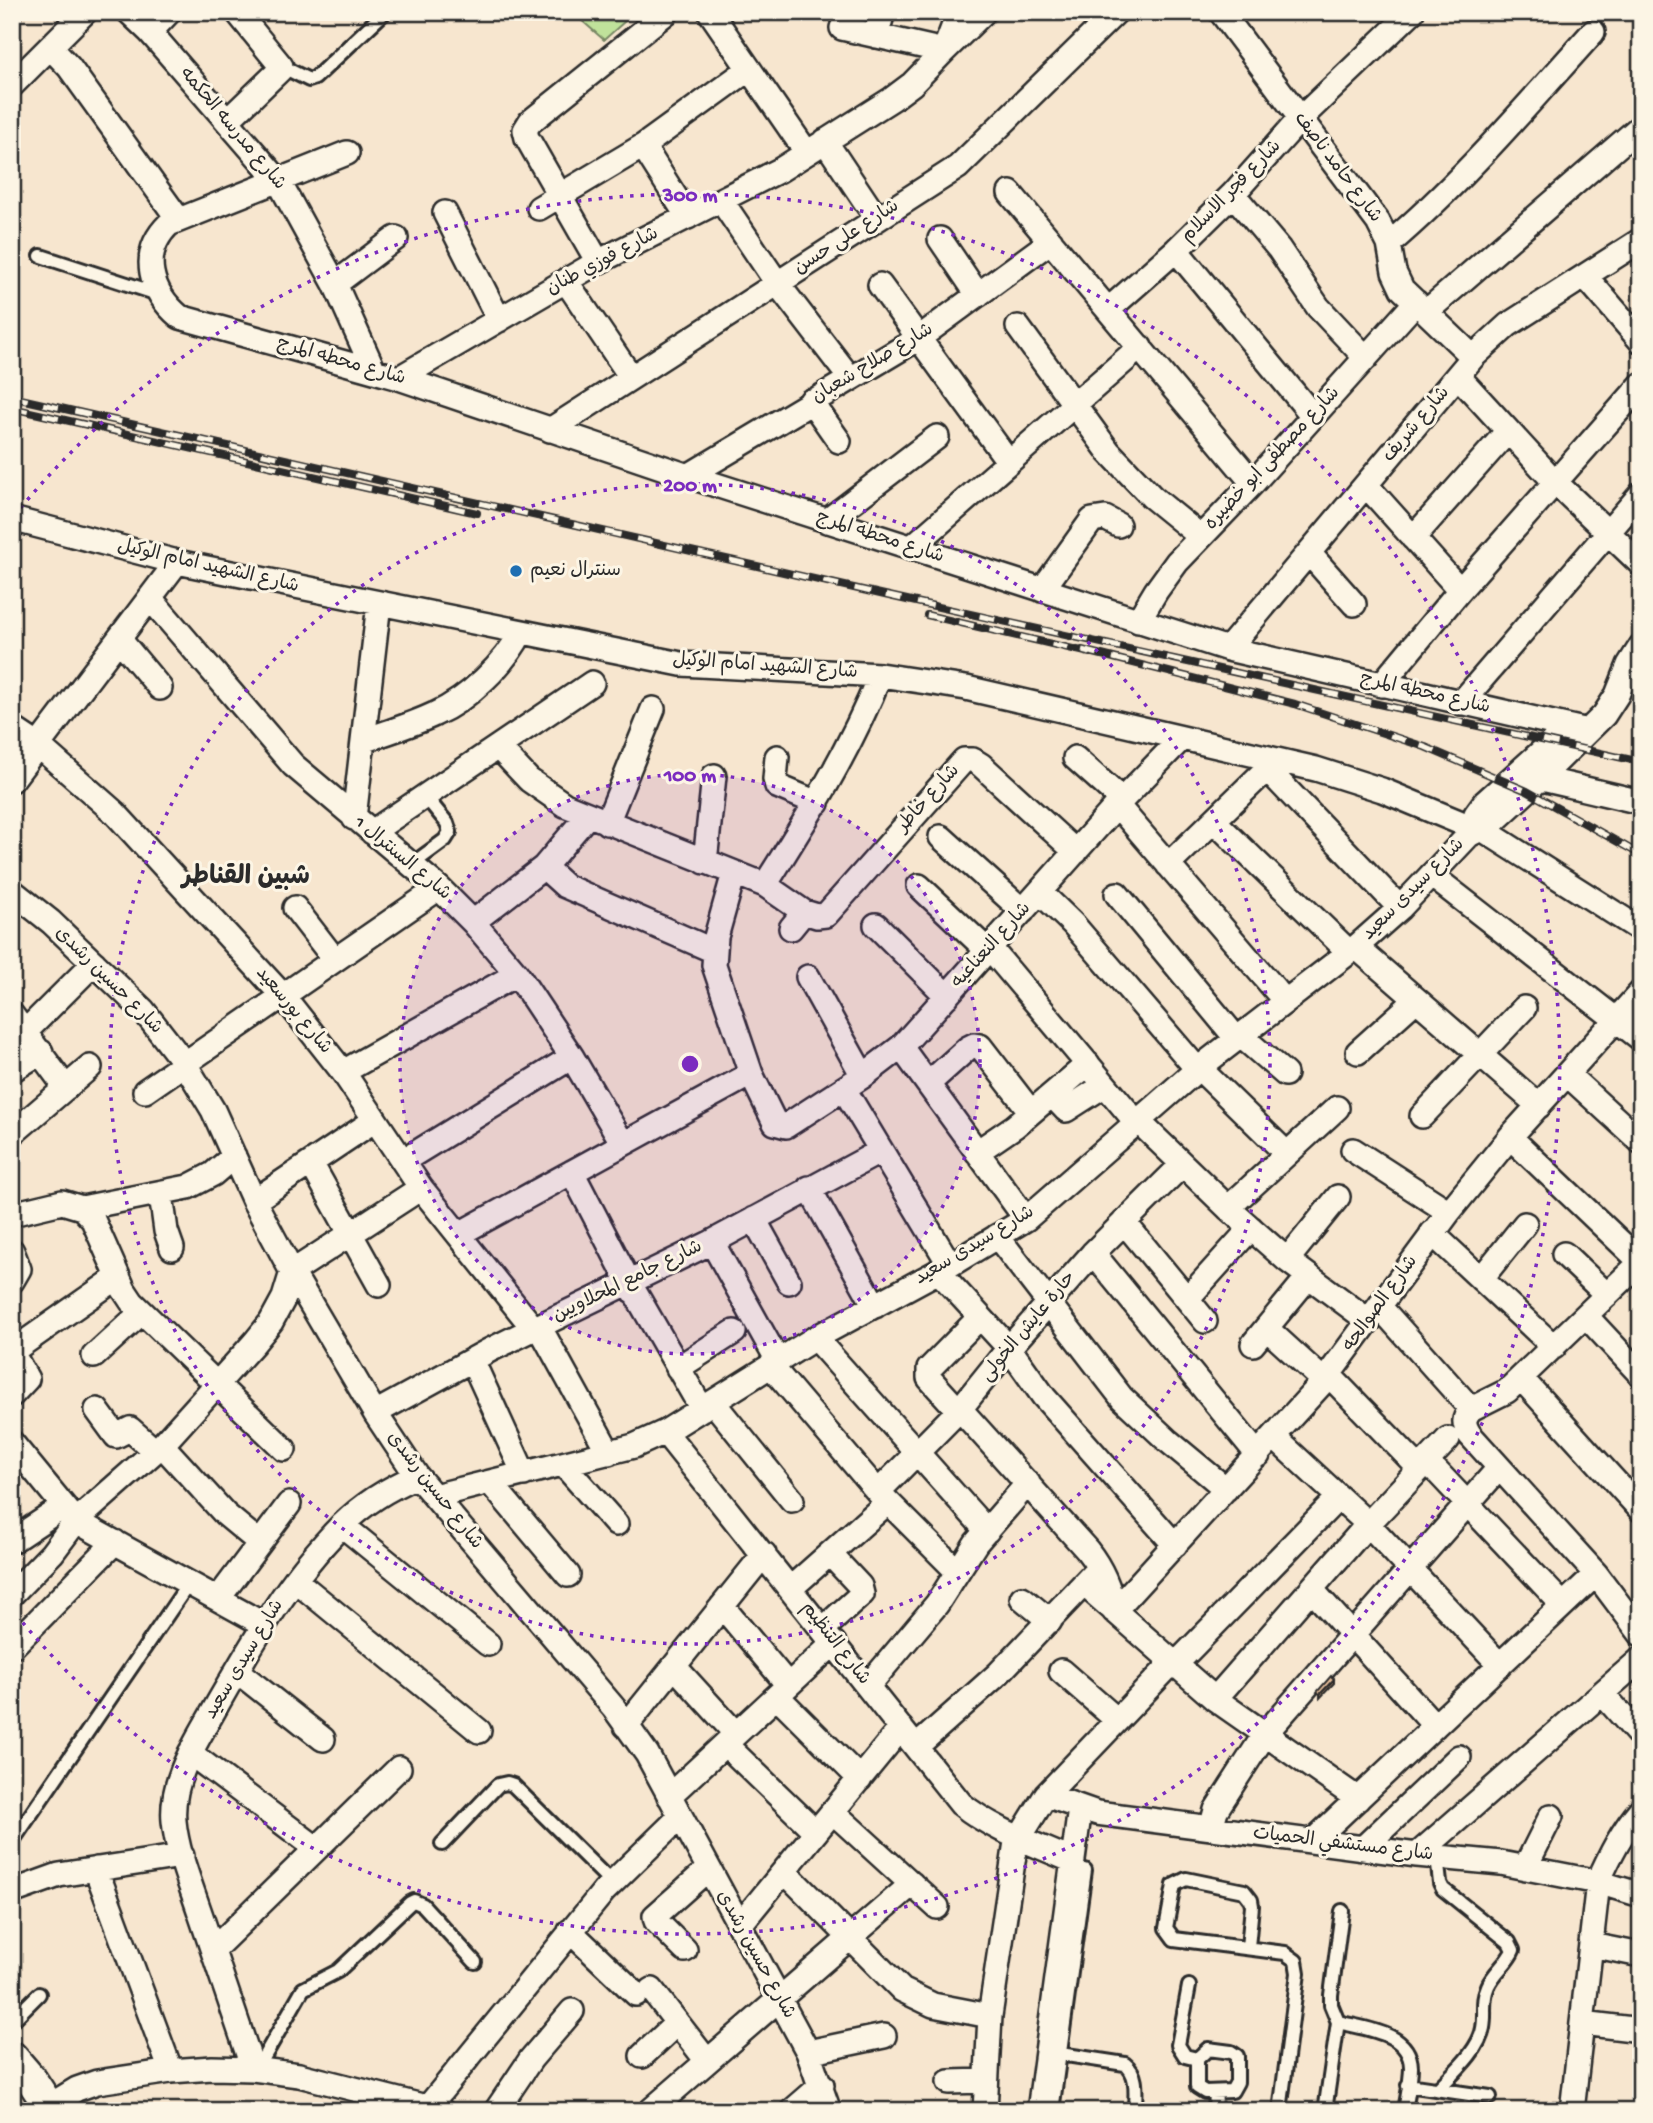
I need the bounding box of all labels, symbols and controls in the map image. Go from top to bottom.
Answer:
street label: شارع مدرسه الحكمه [174,63,290,195]
street label: شارع حامد ناصف [1288,108,1386,228]
street label: شارع فجر الاسلام [1177,136,1287,248]
text: 300 m [662,185,717,210]
street label: شارع على حسن [790,195,904,281]
street label: شارع فوزي طنان [543,223,663,301]
street label: شارع صلاح شعبان [808,319,938,409]
street label: شارع محطه المرج [274,333,408,391]
street label: شارع مصطفى ابو خضيره [1200,382,1346,536]
street label: شارع شريف [1379,382,1455,468]
text: 200 m [663,475,717,500]
street label: شارع محطه المرج [813,507,947,569]
street label: شارع الشهيد امام الوكيل [115,535,301,599]
place label: سنترال نعيم [530,560,621,583]
marker: سنترال نعيم [508,563,524,579]
street label: شارع الشهيد امام الوكيل [672,649,858,685]
street label: شارع محطه المرج [1358,668,1492,720]
street label: شارع خاطر [891,760,966,839]
text: 100 m [663,765,716,790]
street label: شارع السنترال 1 [348,811,455,906]
street label: شارع سيدى سعيد [1358,834,1470,946]
district label: شبين القناطر [179,863,310,894]
street label: شارع النعناعيه [947,898,1037,994]
street label: شارع حسين رشدى [49,922,167,1040]
street label: شارع بورسعيد [250,963,336,1059]
centre of rings [678,1052,702,1076]
street label: شارع سيدى سعيد [911,1201,1039,1291]
street label: شارع جامع المحلاويين [549,1236,707,1328]
street label: شارع الصوالحه [1338,1251,1424,1357]
street label: حارة عايش الخولى [976,1267,1082,1387]
street label: شارع حسين رشدى [381,1428,487,1554]
street label: شارع سيدى سعيد [200,1596,290,1724]
street label: شارع التنظيم [795,1598,875,1690]
street label: شارع مستشفي الحميات [1251,1823,1434,1869]
street label: شارع حسين رشدى [710,1887,800,2023]

